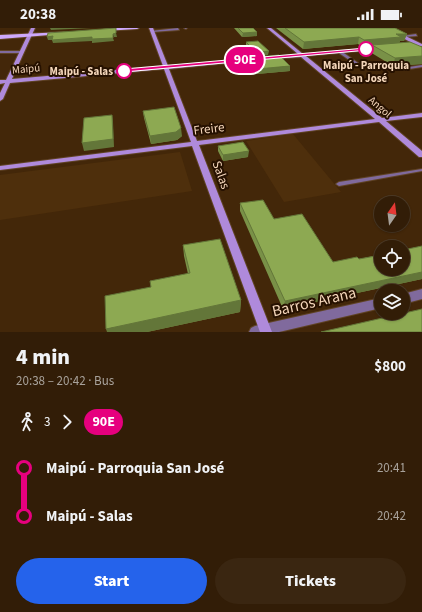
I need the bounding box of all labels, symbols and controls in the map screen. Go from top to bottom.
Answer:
text: 20:38 [20,4,56,25]
marker: Maipú - Parroquia San José [358,41,374,57]
line badge: 90E [222,47,268,73]
text: 90E [234,50,256,70]
place label: Maipú - Parroquia San José [323,58,409,86]
street label: Maipú [11,60,41,78]
marker: Maipú - Salas [116,63,132,79]
place label: Maipú - Salas [49,64,113,79]
street label: Angol [365,93,395,121]
street label: Freire [193,118,225,140]
street label: Salas [208,158,235,192]
north arrow [374,196,410,232]
map controls [374,196,410,320]
button: locate [374,240,410,276]
street label: Barros Arana [270,282,358,322]
button: layers [374,284,410,320]
text: 4 min [16,341,70,373]
text: $800 [374,356,406,377]
text: 20:38 – 20:42 · Bus [16,372,114,390]
icon: walk [16,411,38,433]
icon: forward [56,411,78,433]
text: 90E [92,412,115,432]
text: 3 [44,413,50,431]
text: Maipú - Parroquia San José [46,458,224,479]
text: 20:41 [377,459,406,477]
text: Maipú - Salas [46,506,133,527]
text: 20:42 [377,507,406,525]
button: Start [16,558,207,604]
button: Tickets [215,558,406,604]

